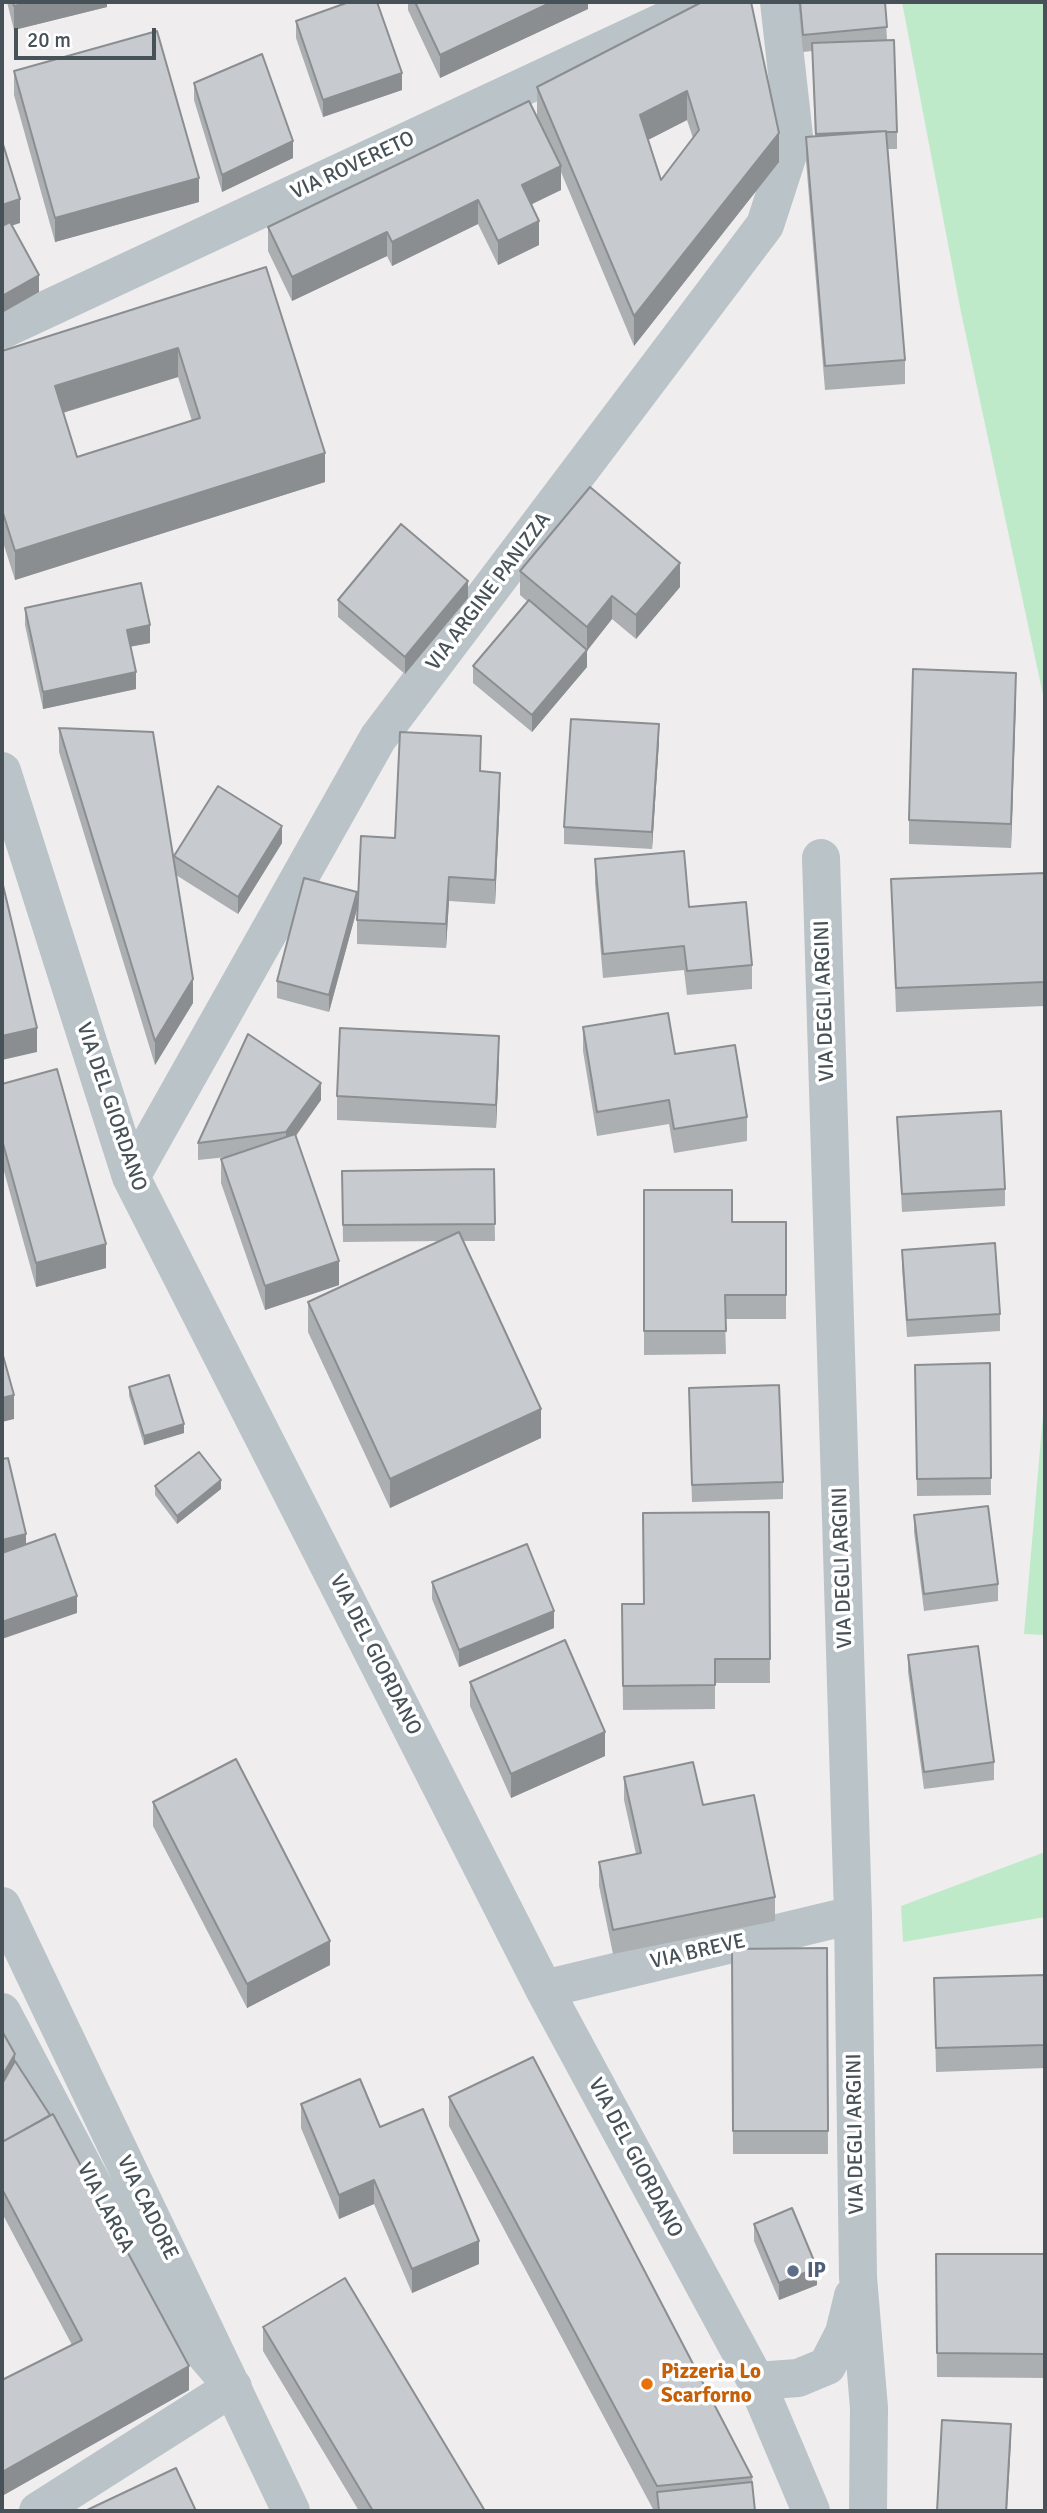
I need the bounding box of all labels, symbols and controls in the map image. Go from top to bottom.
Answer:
scale bar [18,14,159,58]
text: 20 m [27,27,71,53]
street label: VIA ROVERETO [287,126,419,206]
street label: VIA ARGINE PANIZZA [421,508,557,676]
street label: VIA DEGLI ARGINI [810,920,840,1082]
street label: VIA DEL GIORDANO [70,1019,152,1195]
street label: VIA DEGLI ARGINI [828,1487,858,1649]
street label: VIA DEL GIORDANO [324,1570,426,1740]
street label: VIA BREVE [648,1929,748,1975]
street label: VIA DEGLI ARGINI [842,2053,870,2215]
street label: VIA DEL GIORDANO [582,2074,688,2242]
street label: VIA CADORE [111,2152,183,2264]
street label: VIA LARGA [71,2159,139,2257]
place label: IP [807,2258,826,2284]
marker: IP [785,2263,801,2279]
place label: Pizzeria Lo Scarforno [661,2359,761,2409]
marker: Pizzeria Lo Scarforno [639,2376,655,2392]

